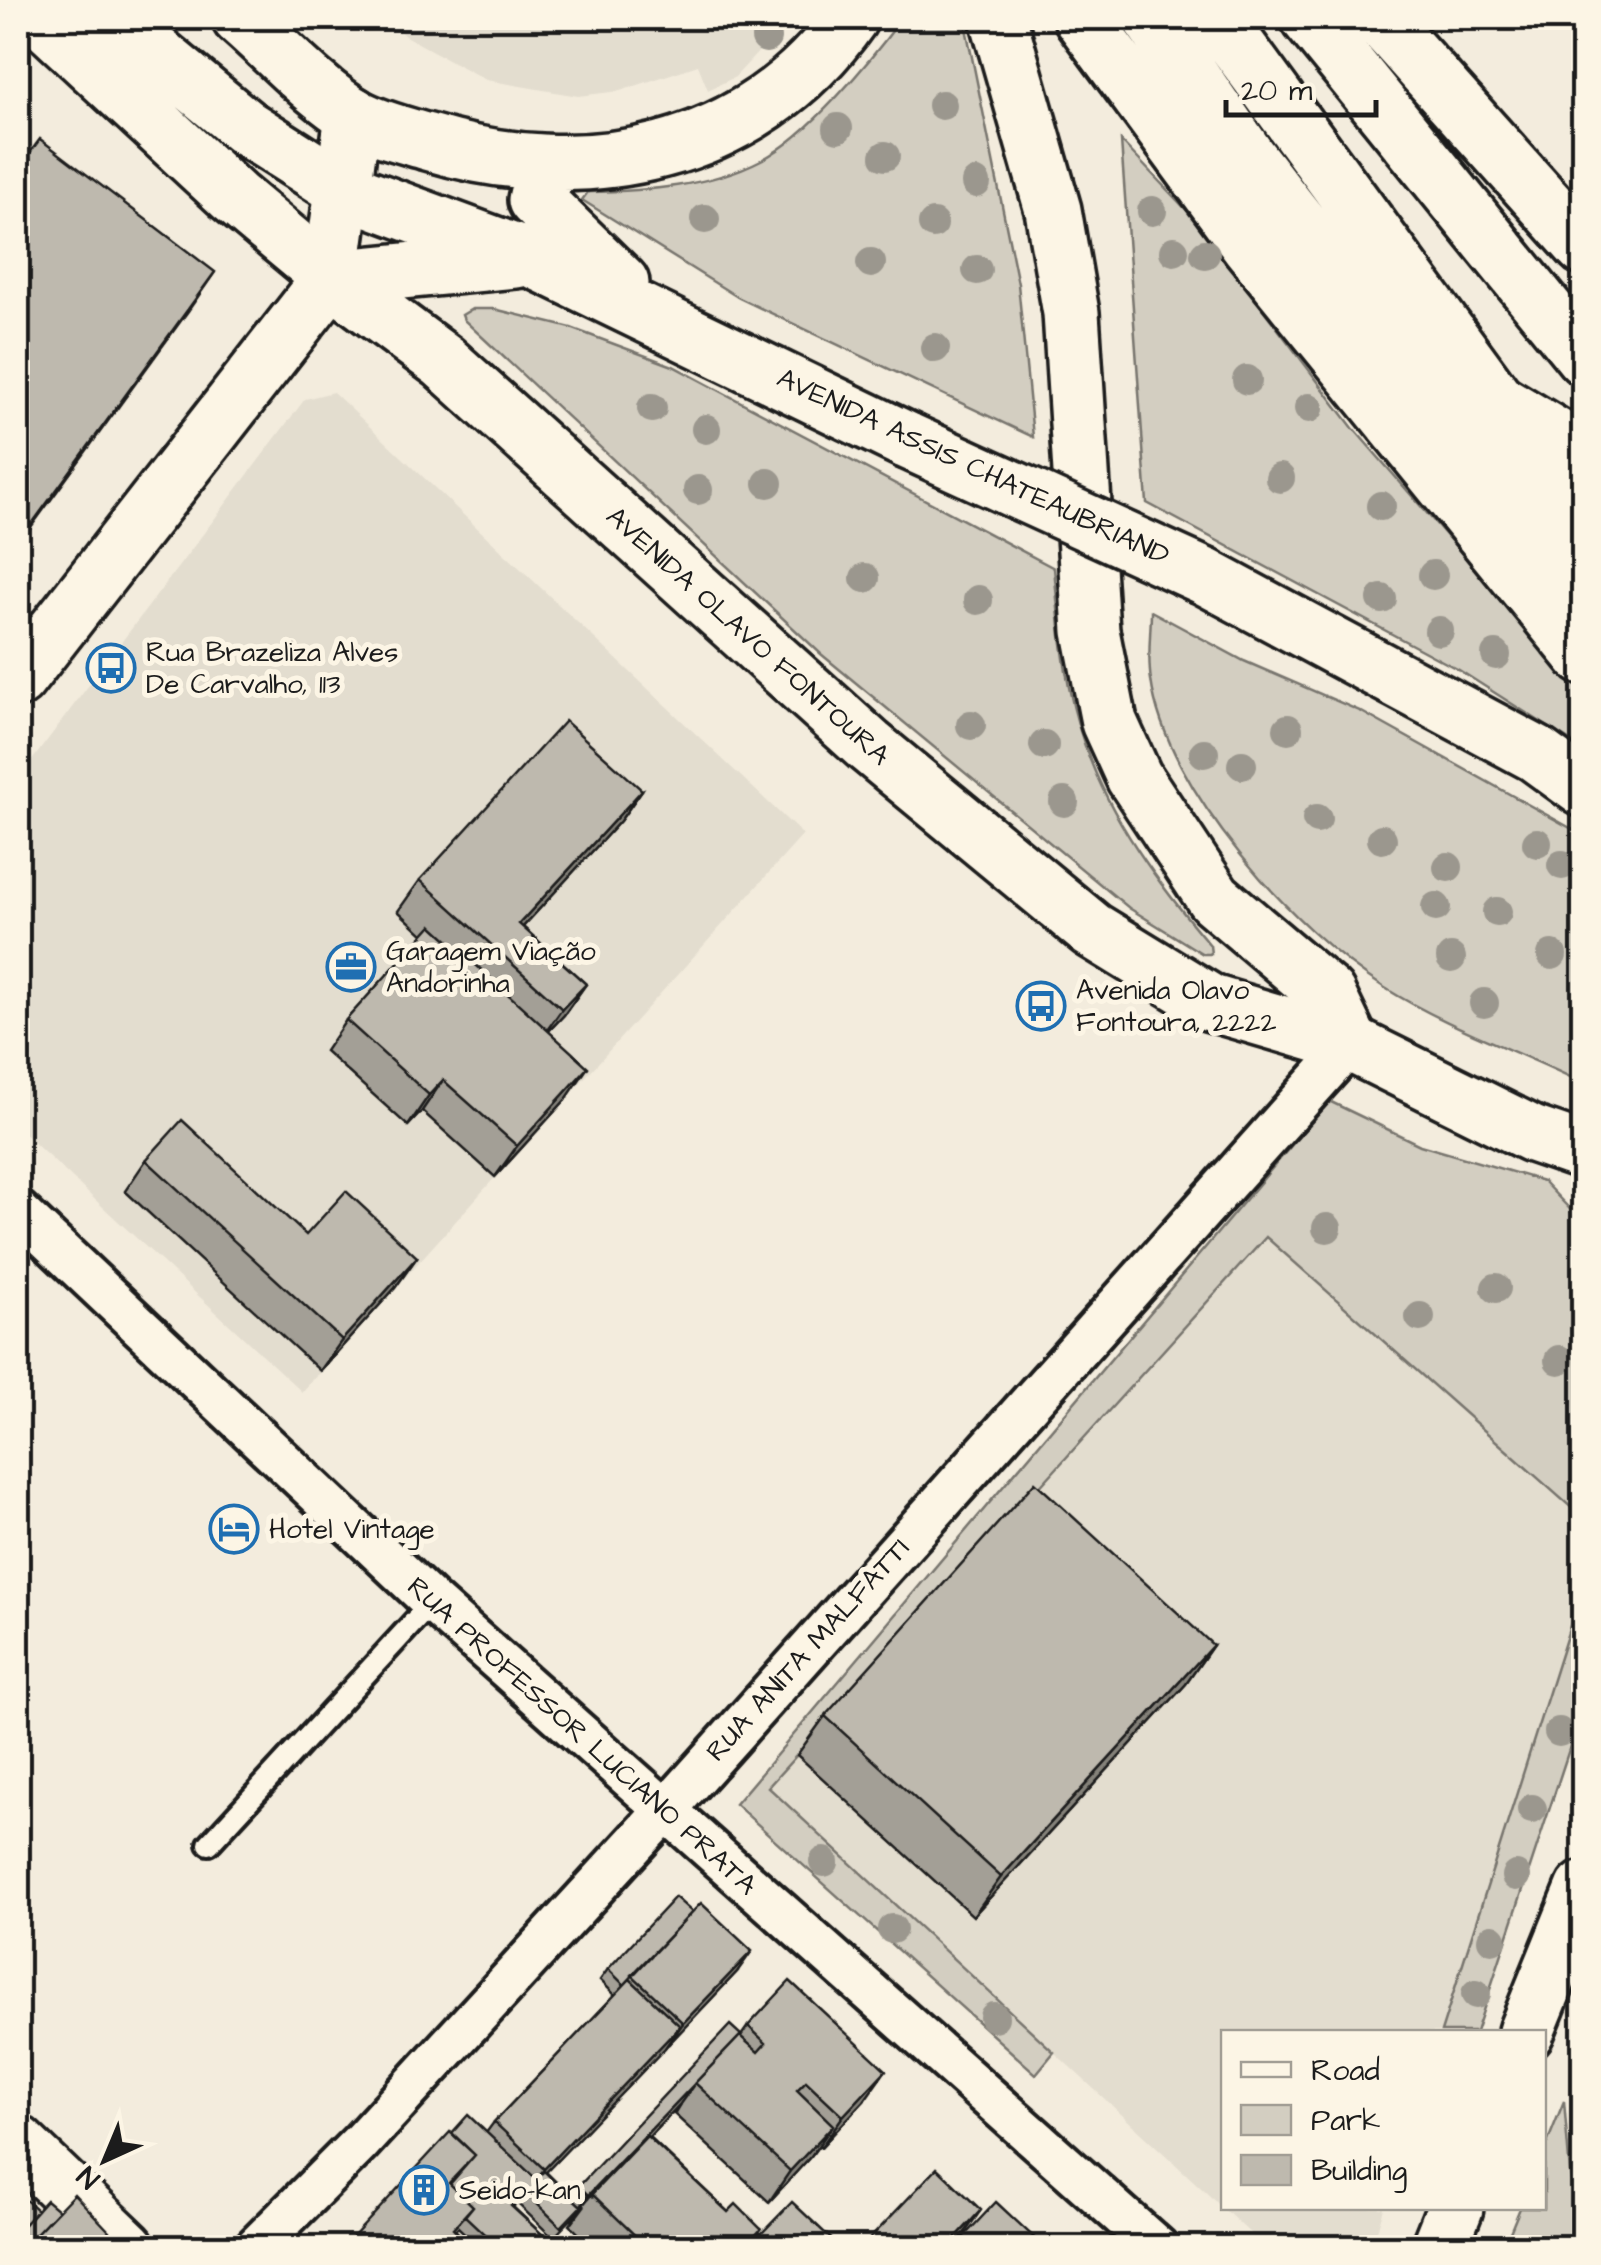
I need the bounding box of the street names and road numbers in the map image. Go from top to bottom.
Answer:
street label: AVENIDA ASSIS CHATEAUBRIAND [771,359,1175,575]
street label: AVENIDA OLAVO FONTOURA [597,498,899,774]
street label: RUA ANITA MALFATTI [697,1530,919,1770]
street label: RUA PROFESSOR LUCIANO PRATA [398,1568,766,1904]

